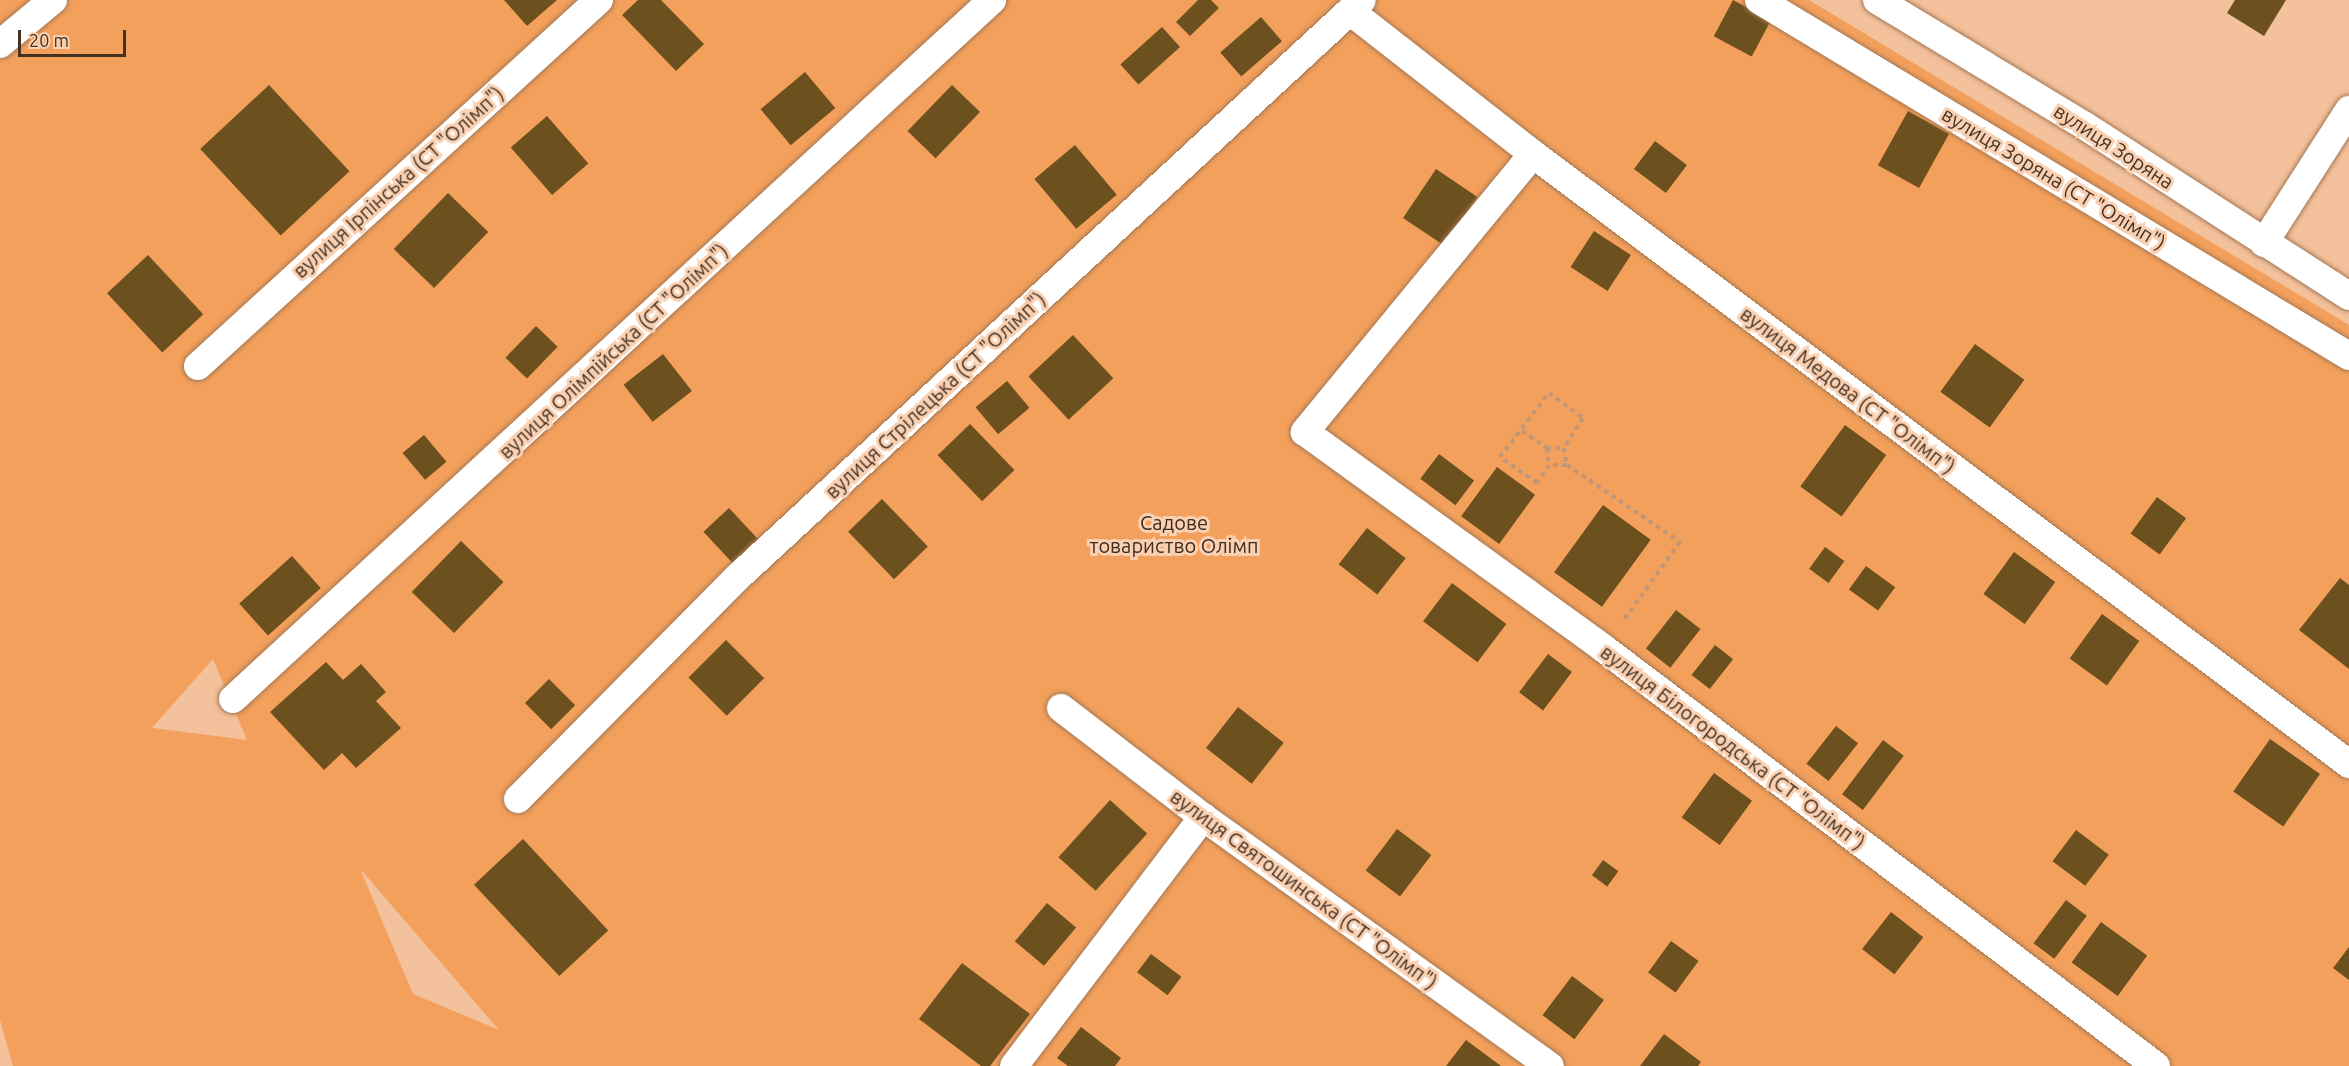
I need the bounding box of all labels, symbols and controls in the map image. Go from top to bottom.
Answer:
scale bar [21,18,129,56]
text: 20 m [29,30,69,50]
street label: вулиця Ірпінська (СТ "Олімп") [288,81,508,283]
street label: вулиця Зоряна [2050,98,2178,194]
street label: вулиця Зоряна (СТ "Олімп") [1938,102,2170,254]
street label: вулиця Олімпійська (СТ "Олімп") [494,238,732,464]
street label: вулиця Стрілецька (СТ "Олімп") [820,287,1050,503]
street label: вулиця Медова (СТ "Олімп") [1736,301,1960,479]
park label: Садове товариство Олімп [1090,510,1258,557]
street label: вулиця Білогородська (СТ "Олімп") [1596,640,1870,854]
street label: вулиця Святошинська (СТ "Олімп") [1166,784,1442,994]

